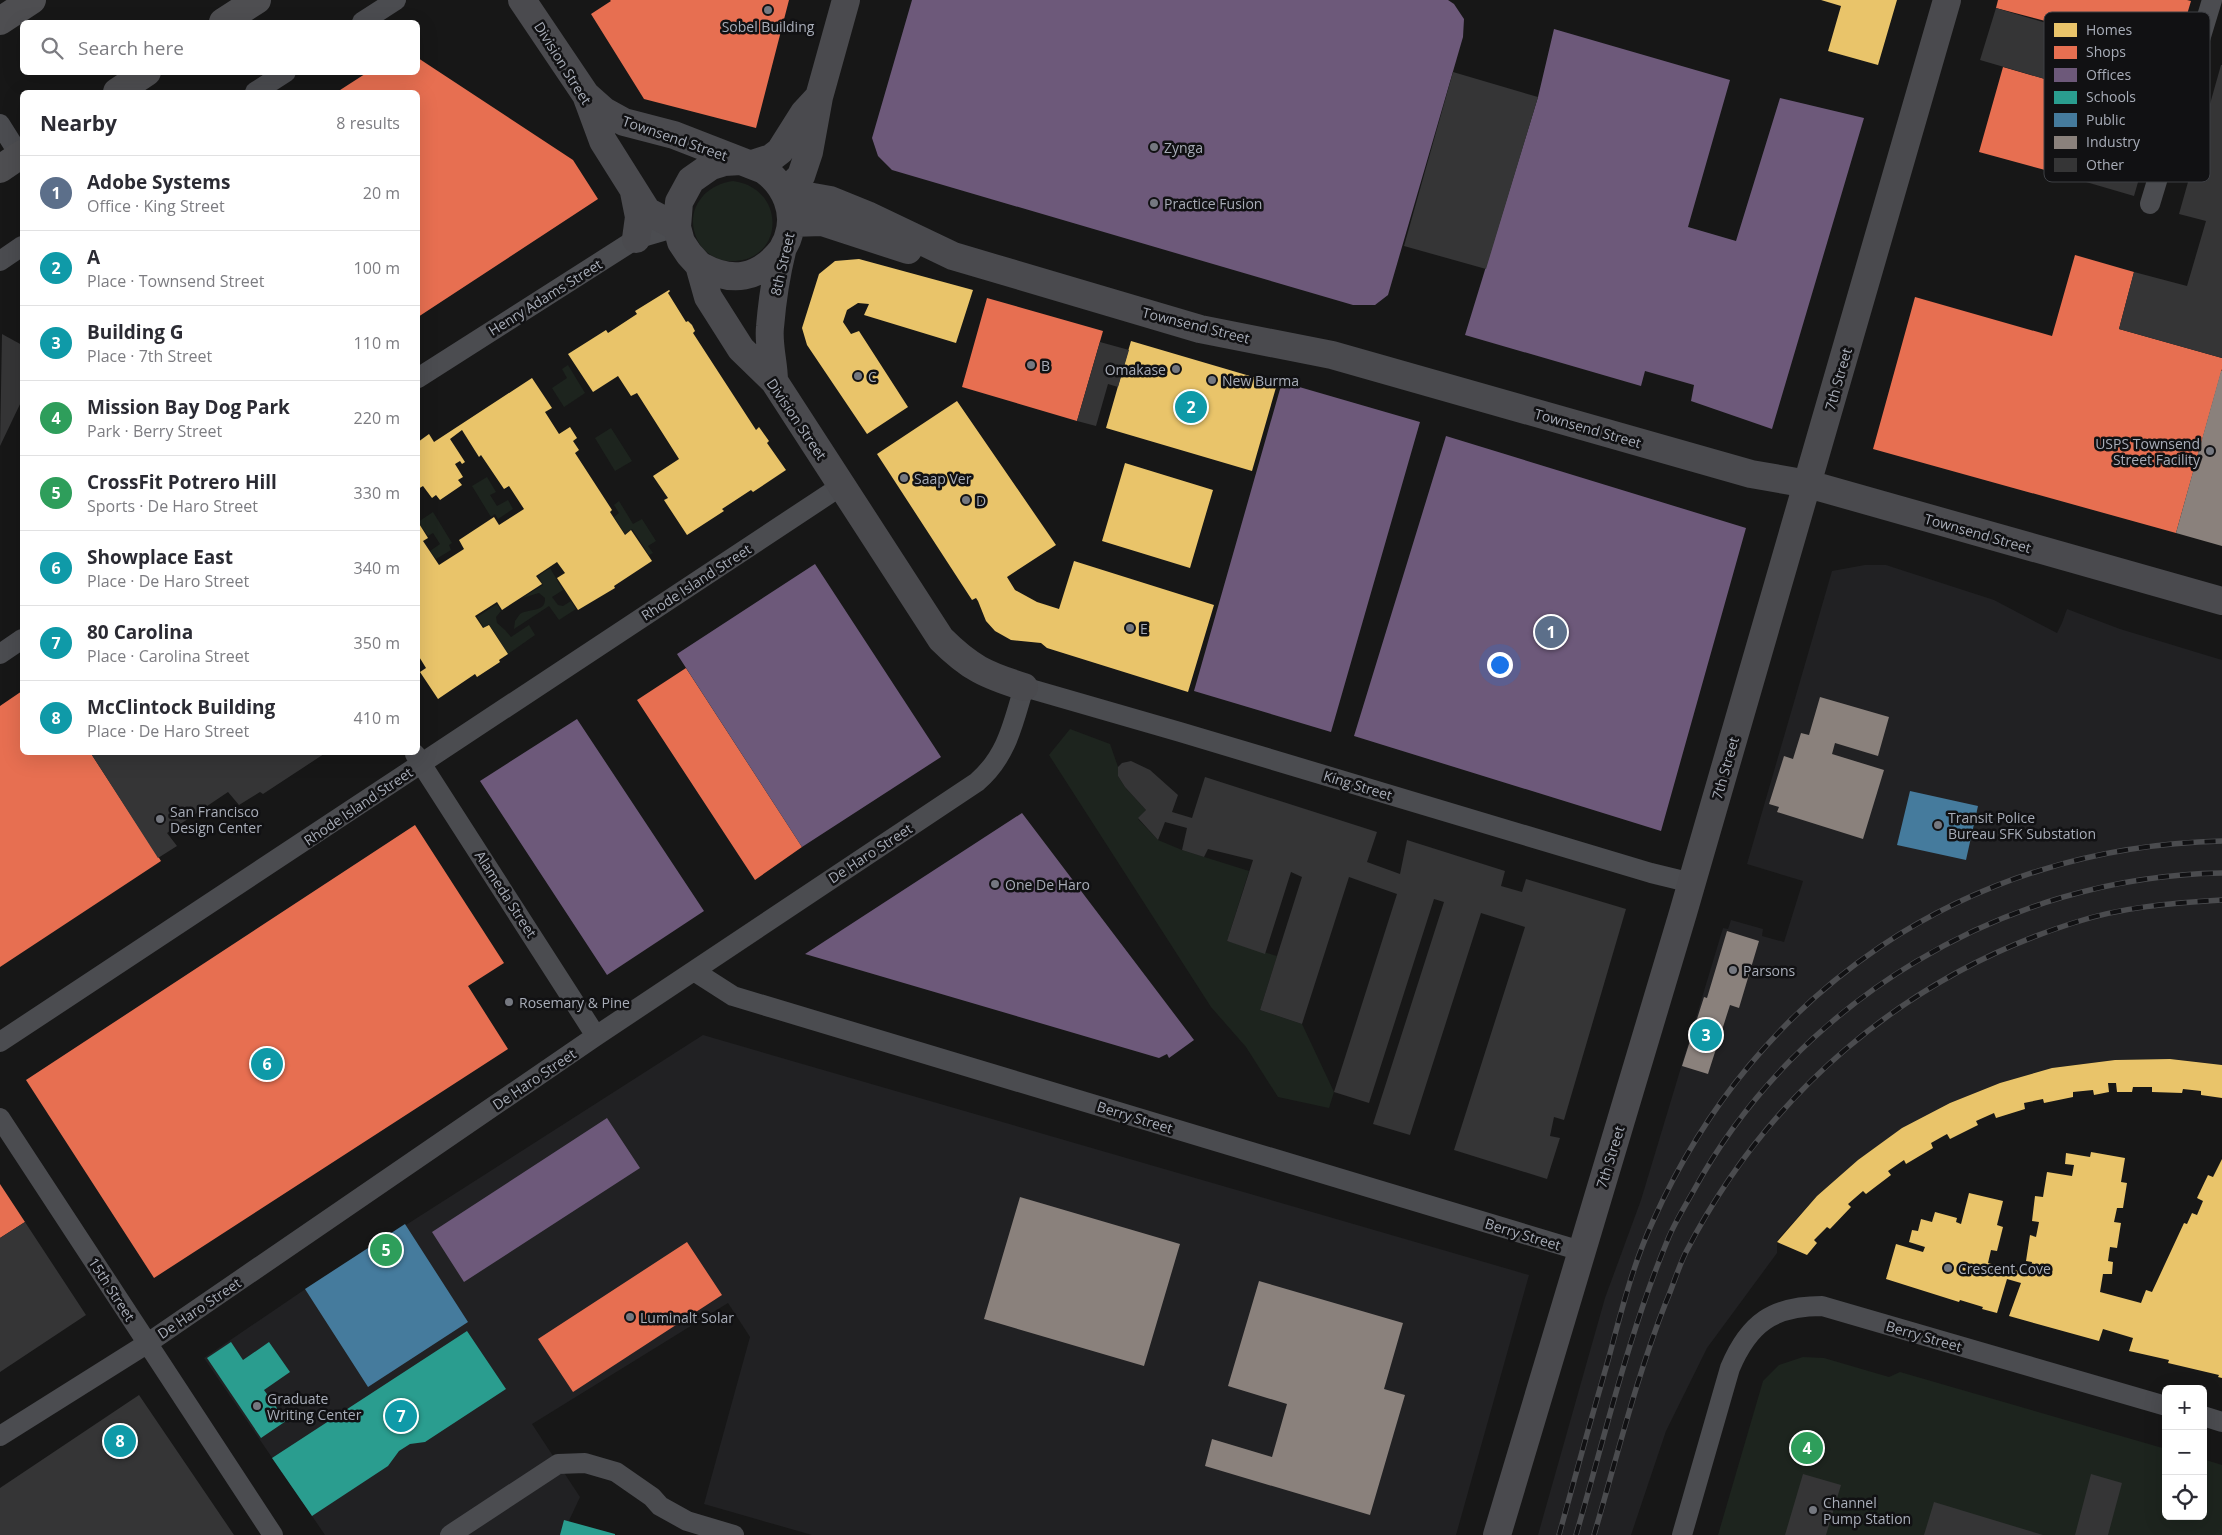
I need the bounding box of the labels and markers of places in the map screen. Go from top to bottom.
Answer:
marker: Sobel Building [762,4,774,16]
place label: Sobel Building [722,17,815,36]
place label: Zynga [1164,138,1203,157]
marker: Zynga [1148,141,1160,153]
place label: Practice Fusion [1164,194,1262,213]
marker: Practice Fusion [1148,197,1160,209]
place label: B [1041,356,1050,375]
marker: B [1025,359,1037,371]
place label: Omakase [1105,360,1166,379]
marker: Omakase [1170,363,1182,375]
place label: C [868,367,877,386]
marker: C [852,370,864,382]
place label: New Burma [1222,371,1299,390]
marker: New Burma [1206,374,1218,386]
pin: 2 [1175,388,1207,426]
place label: USPS Townsend Street Facility [2095,434,2201,469]
marker: USPS Townsend Street Facility [2204,445,2216,457]
place label: Saap Ver [914,469,972,488]
marker: Saap Ver [898,472,910,484]
place label: D [976,491,986,510]
marker: D [960,494,972,506]
pin: 1 [1535,613,1567,651]
place label: E [1140,619,1148,638]
marker: E [1124,622,1136,634]
place label: San Francisco Design Center [170,802,262,837]
place label: Transit Police Bureau SFK Substation [1948,808,2096,843]
marker: San Francisco Design Center [154,813,166,825]
marker: Transit Police Bureau SFK Substation [1932,819,1944,831]
place label: One De Haro [1005,875,1090,894]
marker: One De Haro [989,878,1001,890]
place label: Parsons [1743,961,1796,980]
marker: Parsons [1727,964,1739,976]
place label: Rosemary & Pine [519,993,630,1012]
marker: Rosemary & Pine [503,996,515,1008]
pin: 3 [1690,1016,1722,1054]
pin: 6 [251,1045,283,1083]
pin: 5 [370,1231,402,1269]
place label: Crescent Cove [1958,1259,2051,1278]
marker: Crescent Cove [1942,1262,1954,1274]
place label: Luminalt Solar [640,1308,734,1327]
marker: Luminalt Solar [624,1311,636,1323]
place label: Graduate Writing Center [267,1389,362,1424]
pin: 7 [385,1397,417,1435]
marker: Graduate Writing Center [251,1400,263,1412]
pin: 8 [104,1422,136,1460]
pin: 4 [1791,1429,1823,1467]
place label: Channel Pump Station [1823,1493,1911,1528]
marker: Channel Pump Station [1807,1504,1819,1516]

